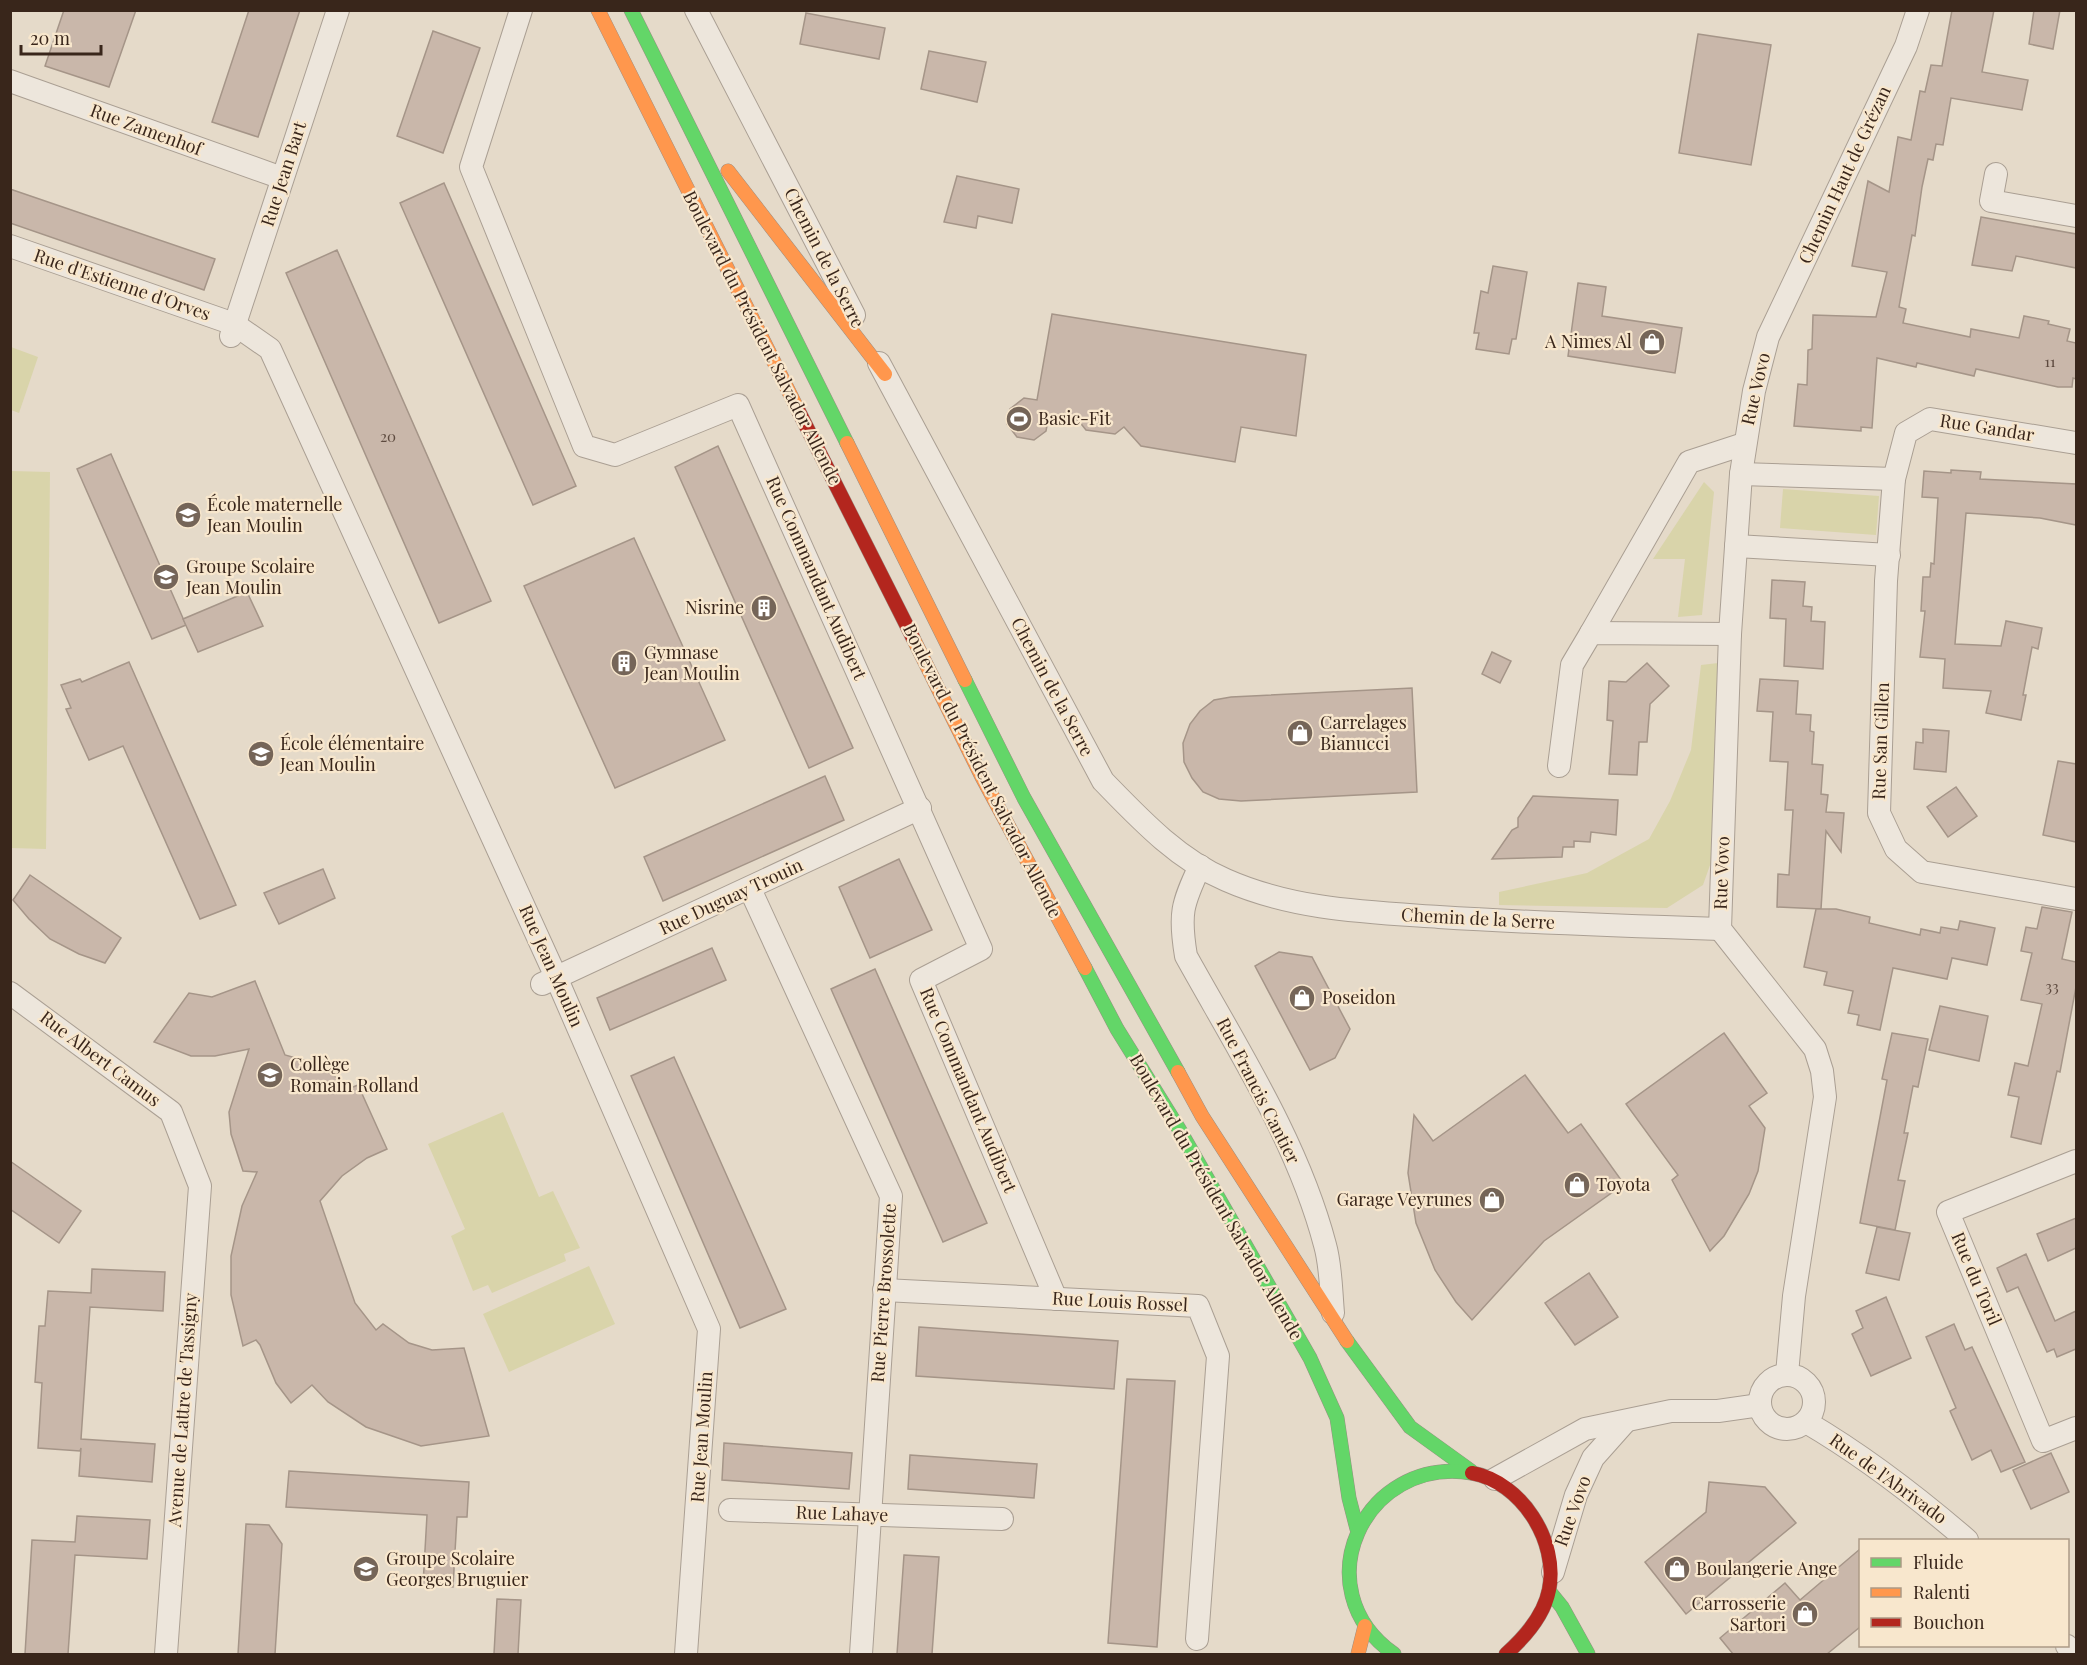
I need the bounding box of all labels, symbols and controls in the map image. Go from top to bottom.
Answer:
scale bar [21,18,100,56]
text: 20 m [30,26,70,50]
street label: Chemin Haut de Grézan [1792,81,1896,267]
street label: Rue Zamenhof [87,98,208,161]
street label: Rue Jean Bart [255,118,312,229]
street label: Chemin de la Serre [779,183,871,332]
street label: Boulevard du Président Salvador Allende [678,186,848,489]
street label: Rue d'Estienne d'Orves [31,243,214,326]
shop icon: A Nimes Al [1637,327,1667,357]
place label: A Nimes Al [1544,329,1632,353]
street label: Rue Vovo [1735,350,1775,427]
house number: 11 [2044,351,2056,371]
sports icon: Basic-Fit [1004,404,1034,434]
place label: Basic-Fit [1038,406,1111,430]
street label: Rue Gandar [1938,408,2036,446]
house number: 20 [380,426,396,446]
street label: Rue Commandant Audibert [761,472,873,684]
place label: École maternelle Jean Moulin [206,492,342,537]
school or university icon: École maternelle Jean Moulin [173,500,203,530]
place label: Groupe Scolaire Jean Moulin [185,554,315,599]
school or university icon: Groupe Scolaire Jean Moulin [151,562,181,592]
building icon: Nisrine [749,593,779,623]
place label: Nisrine [685,595,744,619]
street label: Chemin de la Serre [1006,613,1100,760]
street label: Boulevard du Président Salvador Allende [898,619,1068,922]
place label: Gymnase Jean Moulin [643,640,740,685]
building icon: Gymnase Jean Moulin [609,648,639,678]
street label: Rue San Gillen [1866,682,1894,800]
place label: Carrelages Bianucci [1320,710,1407,755]
shop icon: Carrelages Bianucci [1285,718,1315,748]
place label: École élémentaire Jean Moulin [279,731,424,776]
school or university icon: École élémentaire Jean Moulin [246,739,276,769]
street label: Rue Vovo [1708,836,1734,910]
street label: Rue Duguay Trouin [655,852,806,940]
street label: Rue Jean Moulin [514,901,590,1031]
street label: Chemin de la Serre [1401,902,1556,934]
house number: 33 [2045,976,2059,996]
street label: Rue Commandant Audibert [915,983,1023,1196]
shop icon: Poseidon [1287,983,1317,1013]
place label: Poseidon [1322,985,1396,1009]
street label: Rue Albert Camus [35,1005,166,1111]
street label: Rue Francis Cantier [1212,1013,1306,1168]
street label: Boulevard du Président Salvador Allende [1125,1049,1309,1344]
place label: Collège Romain Rolland [290,1052,419,1097]
school or university icon: Collège Romain Rolland [255,1060,285,1090]
shop icon: Toyota [1562,1170,1592,1200]
place label: Toyota [1596,1172,1650,1196]
shop icon: Garage Veyrunes [1477,1185,1507,1215]
place label: Garage Veyrunes [1337,1187,1472,1211]
street label: Rue Pierre Brossolette [865,1203,901,1383]
street label: Rue du Toril [1946,1228,2007,1329]
street label: Rue Louis Rossel [1051,1285,1189,1317]
street label: Avenue de Lattre de Tassigny [162,1292,202,1529]
street label: Rue Jean Moulin [684,1370,718,1503]
street label: Rue de l'Abrivado [1825,1427,1952,1529]
street label: Rue Vovo [1548,1472,1596,1549]
street label: Rue Lahaye [795,1499,889,1527]
legend [1859,1539,2069,1647]
place label: Groupe Scolaire Georges Bruguier [386,1546,529,1591]
text: Fluide [1913,1550,1964,1574]
school or university icon: Groupe Scolaire Georges Bruguier [351,1554,381,1584]
shop icon: Boulangerie Ange [1662,1554,1692,1584]
place label: Boulangerie Ange [1696,1556,1837,1580]
text: Ralenti [1913,1580,1970,1604]
place label: Carrosserie Sartori [1692,1591,1786,1636]
shop icon: Carrosserie Sartori [1790,1599,1820,1629]
text: Bouchon [1913,1610,1985,1634]

